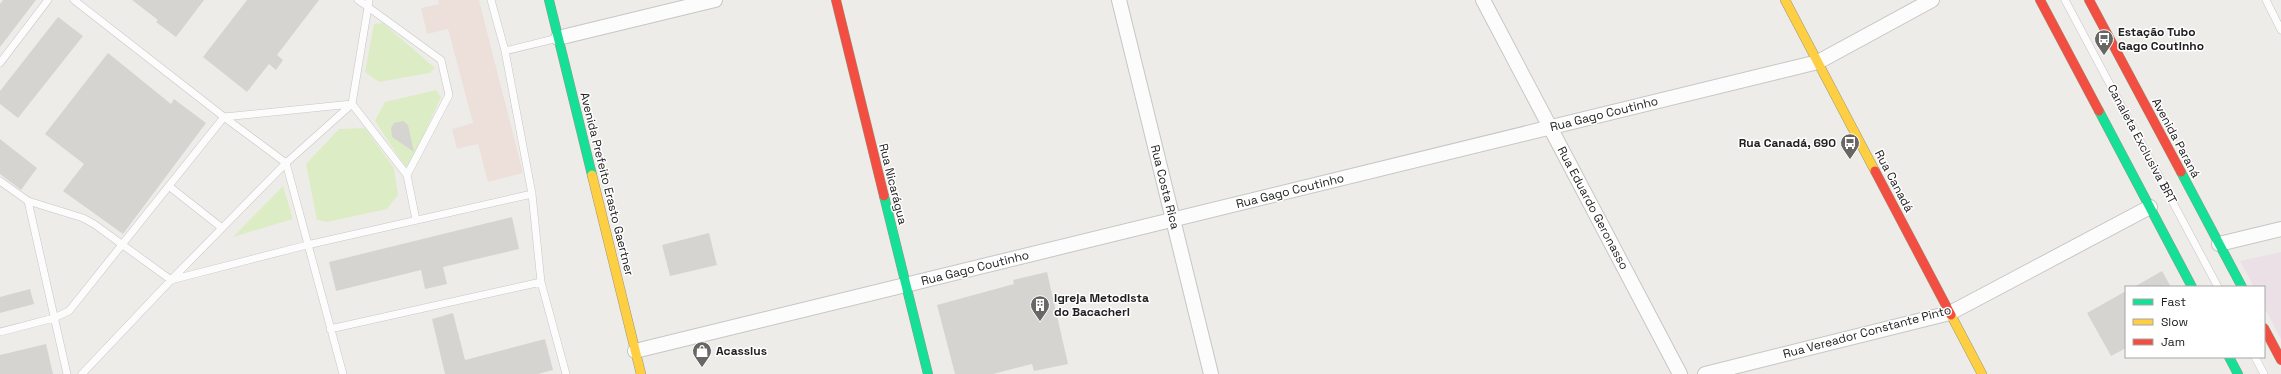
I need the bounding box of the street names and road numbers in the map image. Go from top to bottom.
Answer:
street label: Canaleta Exclusiva BRT [2104,82,2180,206]
street label: Avenida Prefeito Erasto Gaertner [576,91,638,278]
street label: Rua Gago Coutinho [1548,93,1660,135]
street label: Avenida Paraná [2148,95,2204,181]
street label: Rua Nicarágua [875,142,911,226]
street label: Rua Costa Rica [1147,143,1183,231]
street label: Rua Eduardo Geronasso [1554,144,1632,272]
street label: Rua Canadá [1871,147,1917,215]
street label: Rua Gago Coutinho [1234,170,1346,212]
street label: Rua Gago Coutinho [919,247,1031,289]
street label: Rua Vereador Constante Pinto [1781,302,1953,362]

